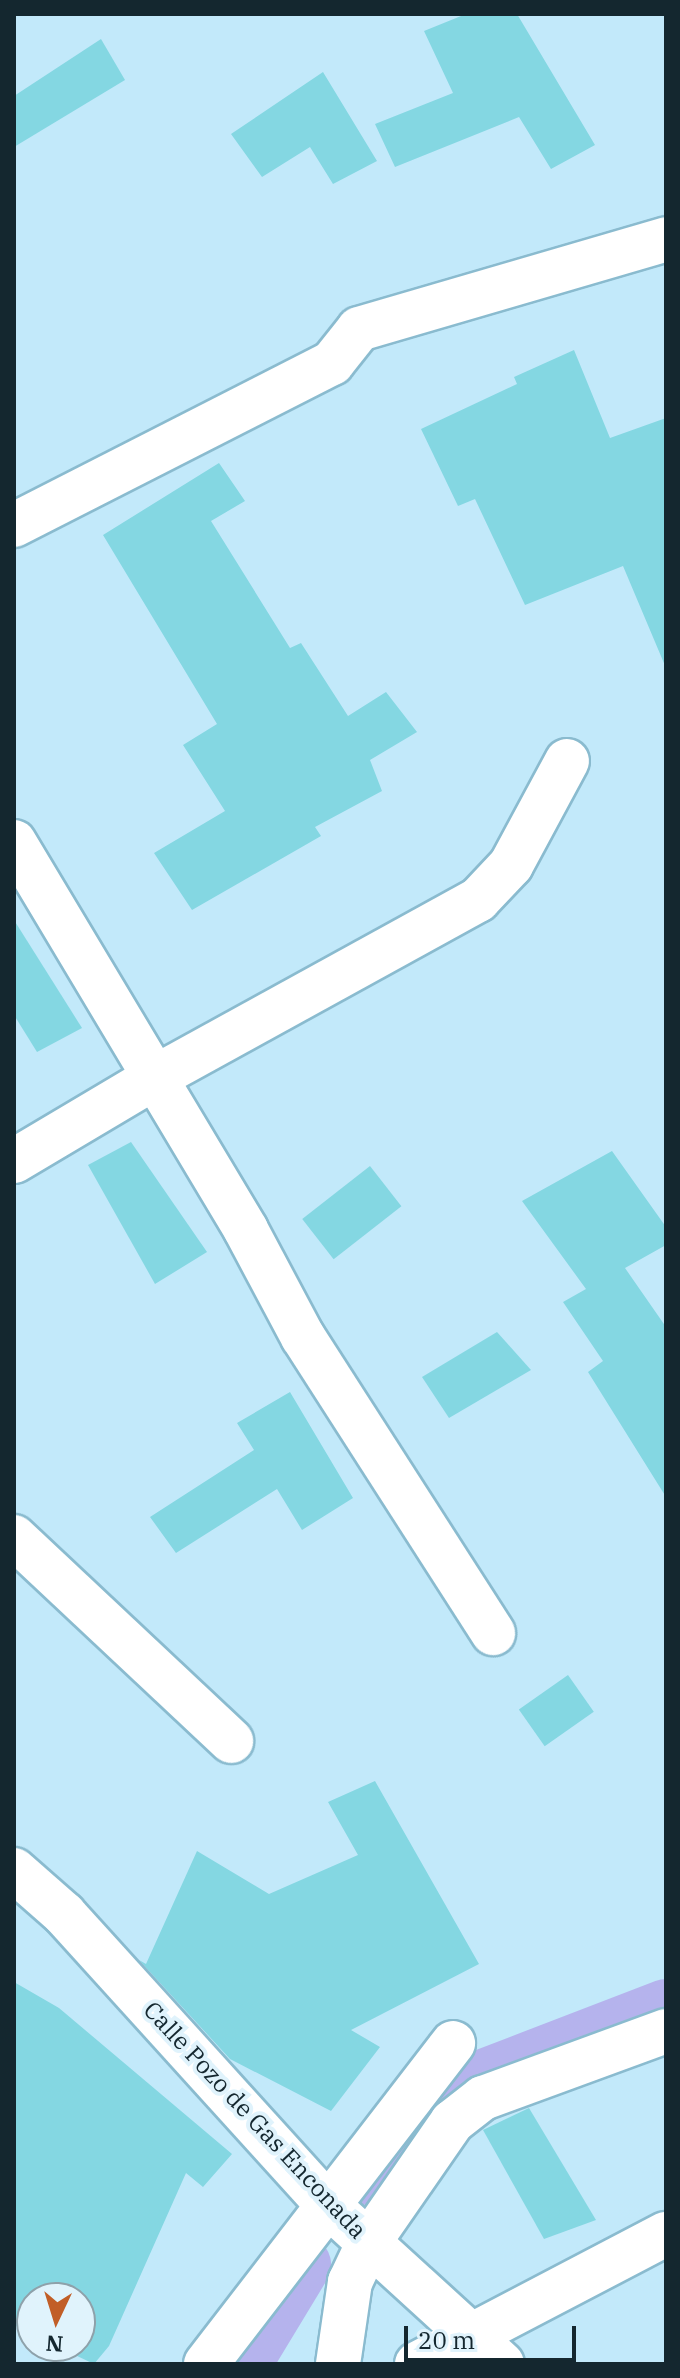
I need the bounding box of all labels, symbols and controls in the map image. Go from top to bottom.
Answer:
street label: Calle Pozo de Gas Enconada [138,1995,372,2245]
north arrow [16,2282,96,2362]
scale bar [408,2310,580,2360]
text: 20 m [418,2324,475,2356]
text: N [45,2329,64,2360]

